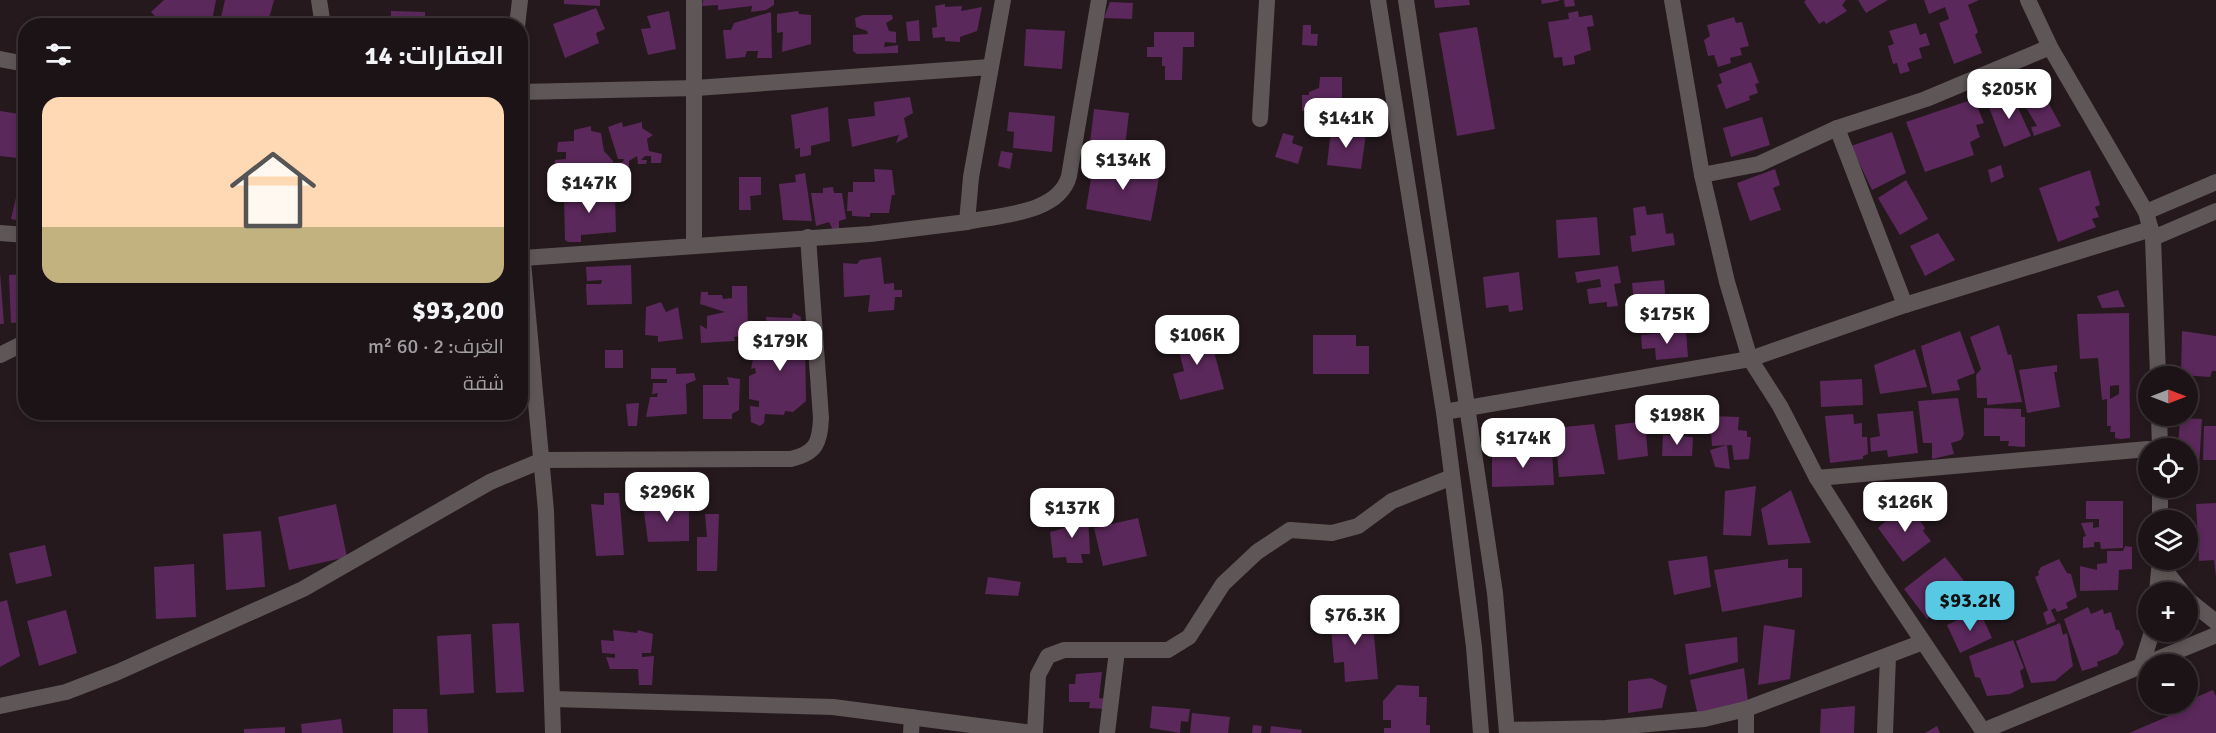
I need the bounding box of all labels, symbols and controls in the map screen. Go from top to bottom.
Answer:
icon: filters [42,38,75,71]
text: العقارات: 14 [364,40,504,72]
pin: $205K [1967,69,2051,120]
text: $205K [1981,76,2037,101]
pin: $141K [1304,98,1388,149]
text: $141K [1318,105,1374,130]
icon: home [219,136,327,244]
pin: $134K [1081,140,1165,191]
text: $134K [1095,147,1151,172]
pin: $147K [547,163,631,214]
text: $147K [561,170,617,195]
pin: $175K [1625,294,1709,345]
text: $93,200 [412,295,504,327]
text: $175K [1639,301,1695,326]
pin: $106K [1155,315,1239,366]
pin: $179K [738,321,822,372]
text: $106K [1169,322,1225,347]
text: $179K [752,328,808,353]
text: الغرف: 2 · 60 m² [368,334,504,359]
north arrow [2138,366,2198,426]
map controls [2138,366,2198,714]
text: شقة [463,371,504,396]
pin: $198K [1635,395,1719,446]
text: $198K [1649,402,1705,427]
pin: $174K [1481,418,1565,469]
text: $174K [1495,425,1551,450]
button: locate [2138,438,2198,498]
pin: $296K [625,472,709,523]
text: $296K [639,479,695,504]
pin: $126K [1863,482,1947,533]
pin: $137K [1030,488,1114,539]
text: $126K [1877,489,1933,514]
text: $137K [1044,495,1100,520]
button: layers [2138,510,2198,570]
pin: $93.2K [1921,581,2019,632]
button: + [2138,582,2198,642]
text: $93.2K [1939,588,2001,613]
pin: $76.3K [1306,595,1404,646]
text: $76.3K [1324,602,1386,627]
button: − [2138,654,2198,714]

